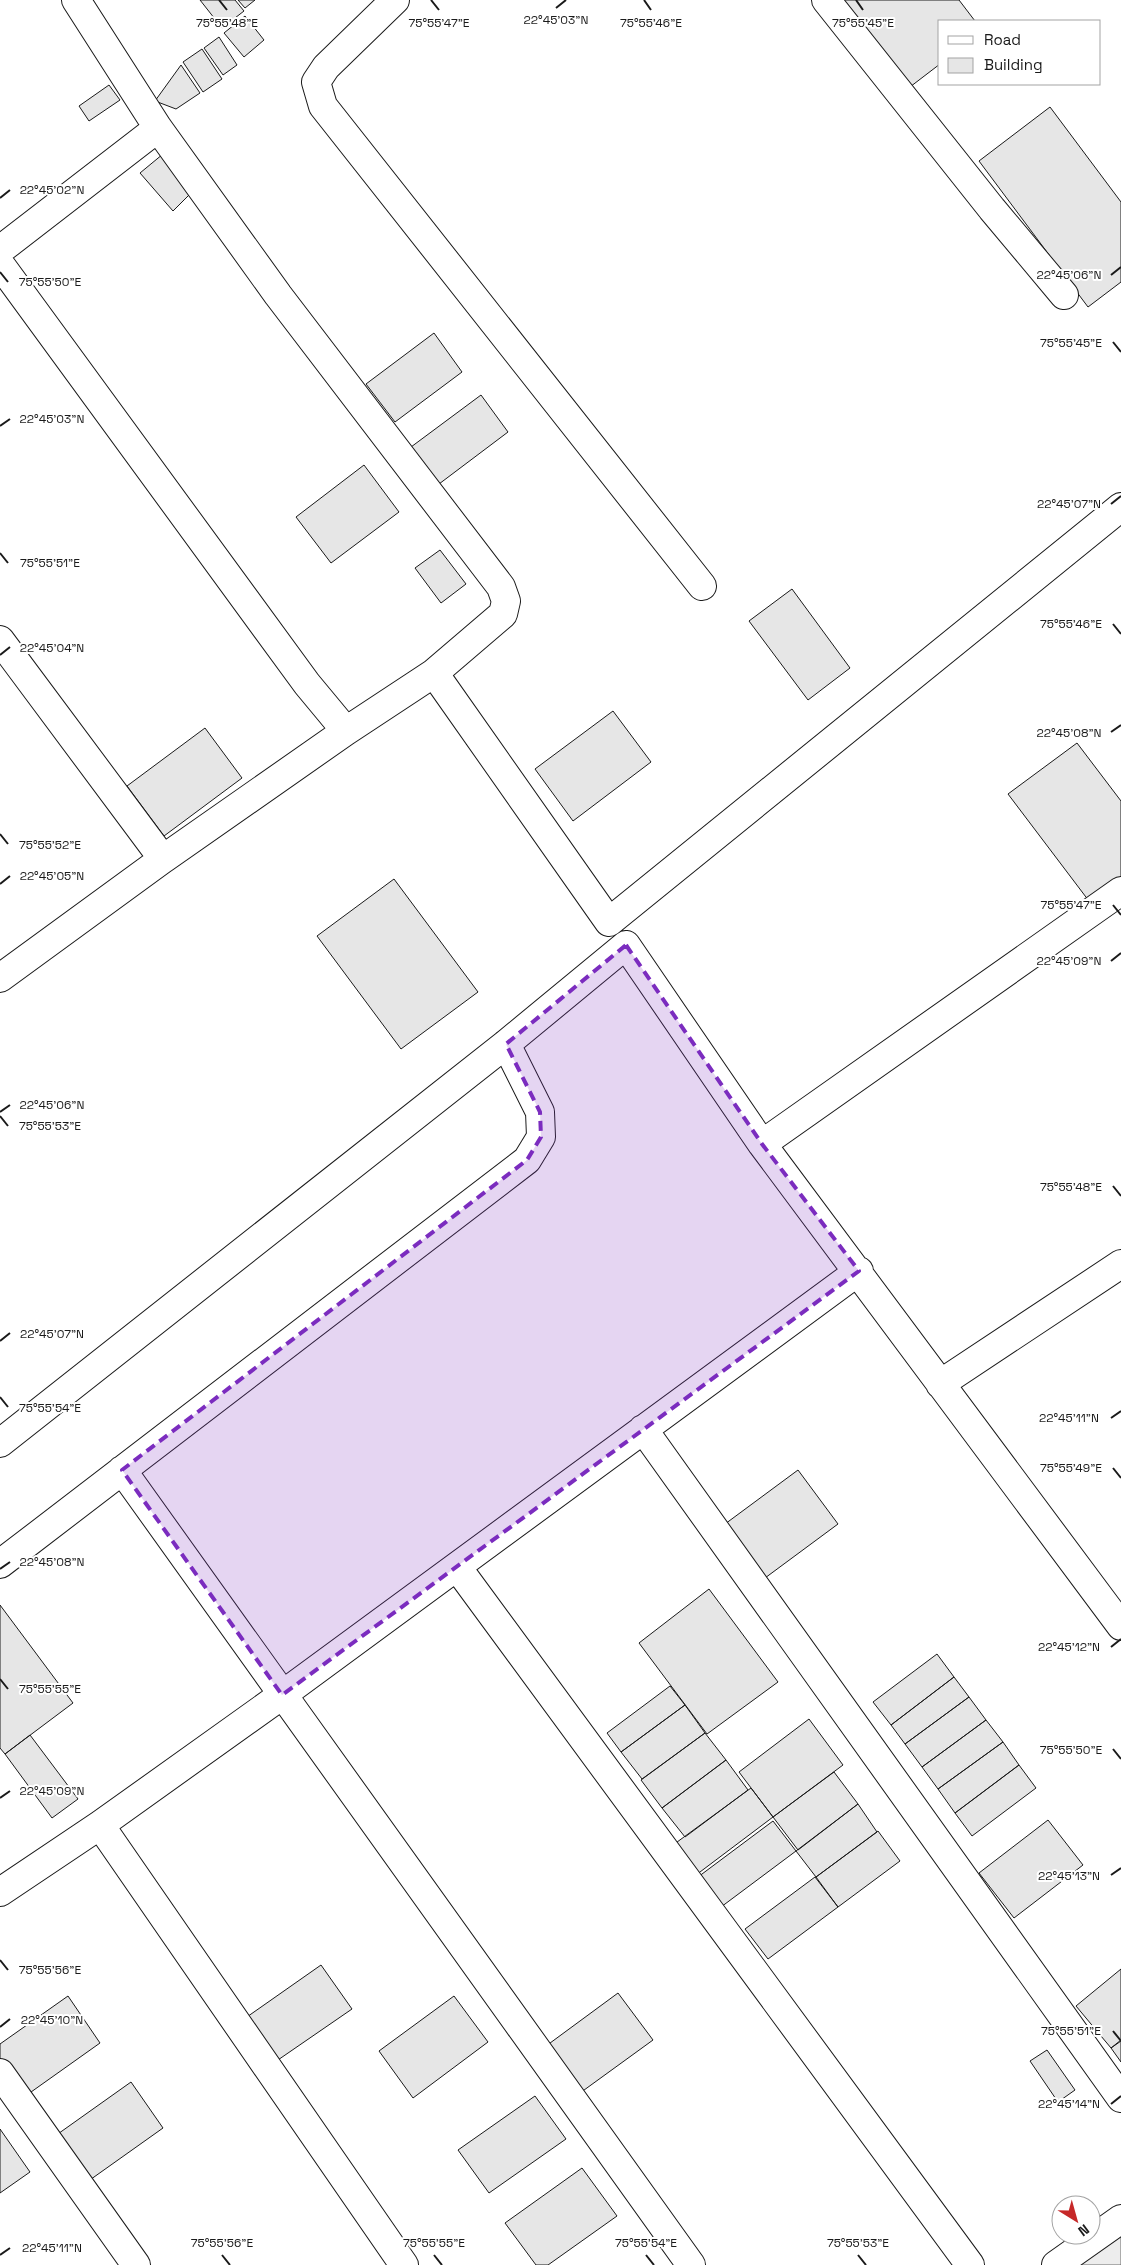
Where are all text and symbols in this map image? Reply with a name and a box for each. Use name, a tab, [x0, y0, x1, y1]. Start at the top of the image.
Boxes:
text: 22°45'03"N	[524, 12, 588, 28]
text: 75°55'48"E	[196, 15, 258, 31]
text: 75°55'47"E	[408, 15, 470, 31]
text: 75°55'46"E	[620, 15, 682, 31]
text: 75°55'45"E	[832, 15, 894, 31]
legend	[938, 20, 1101, 85]
text: Road	[984, 30, 1021, 49]
text: Building	[984, 55, 1043, 74]
text: 22°45'02"N	[20, 182, 84, 198]
text: 22°45'06"N	[1037, 267, 1101, 283]
text: 75°55'50"E	[19, 274, 82, 290]
text: 75°55'45"E	[1040, 335, 1102, 351]
text: 22°45'03"N	[20, 411, 84, 427]
text: 22°45'07"N	[1037, 496, 1101, 512]
text: 75°55'51"E	[20, 555, 80, 571]
text: 75°55'46"E	[1040, 616, 1102, 632]
text: 22°45'04"N	[20, 640, 84, 656]
text: 22°45'08"N	[1037, 725, 1101, 741]
text: 75°55'52"E	[19, 837, 81, 853]
text: 22°45'05"N	[20, 868, 84, 884]
text: 75°55'47"E	[1040, 897, 1102, 913]
text: 22°45'09"N	[1037, 953, 1101, 969]
text: 22°45'06"N	[20, 1097, 84, 1113]
text: 75°55'53"E	[19, 1118, 81, 1134]
text: 75°55'48"E	[1040, 1179, 1102, 1195]
text: 22°45'07"N	[20, 1326, 84, 1342]
text: 75°55'54"E	[19, 1400, 81, 1416]
text: 22°45'11"N	[1039, 1410, 1099, 1426]
text: 75°55'49"E	[1040, 1460, 1102, 1476]
text: 22°45'08"N	[20, 1554, 84, 1570]
text: 22°45'12"N	[1038, 1639, 1100, 1655]
text: 75°55'55"E	[19, 1681, 81, 1697]
text: 75°55'50"E	[1040, 1742, 1103, 1758]
text: 22°45'09"N	[20, 1783, 84, 1799]
text: 22°45'13"N	[1038, 1868, 1100, 1884]
text: 75°55'56"E	[19, 1962, 81, 1978]
text: 22°45'10"N	[21, 2012, 83, 2028]
text: 75°55'51"E	[1041, 2023, 1101, 2039]
text: 22°45'14"N	[1038, 2096, 1100, 2112]
north arrow	[1051, 2195, 1101, 2245]
text: N	[1075, 2220, 1093, 2240]
text: 75°55'56"E	[191, 2235, 253, 2251]
text: 75°55'55"E	[403, 2235, 465, 2251]
text: 75°55'54"E	[615, 2235, 677, 2251]
text: 75°55'53"E	[827, 2235, 889, 2251]
text: 22°45'11"N	[22, 2240, 82, 2256]

